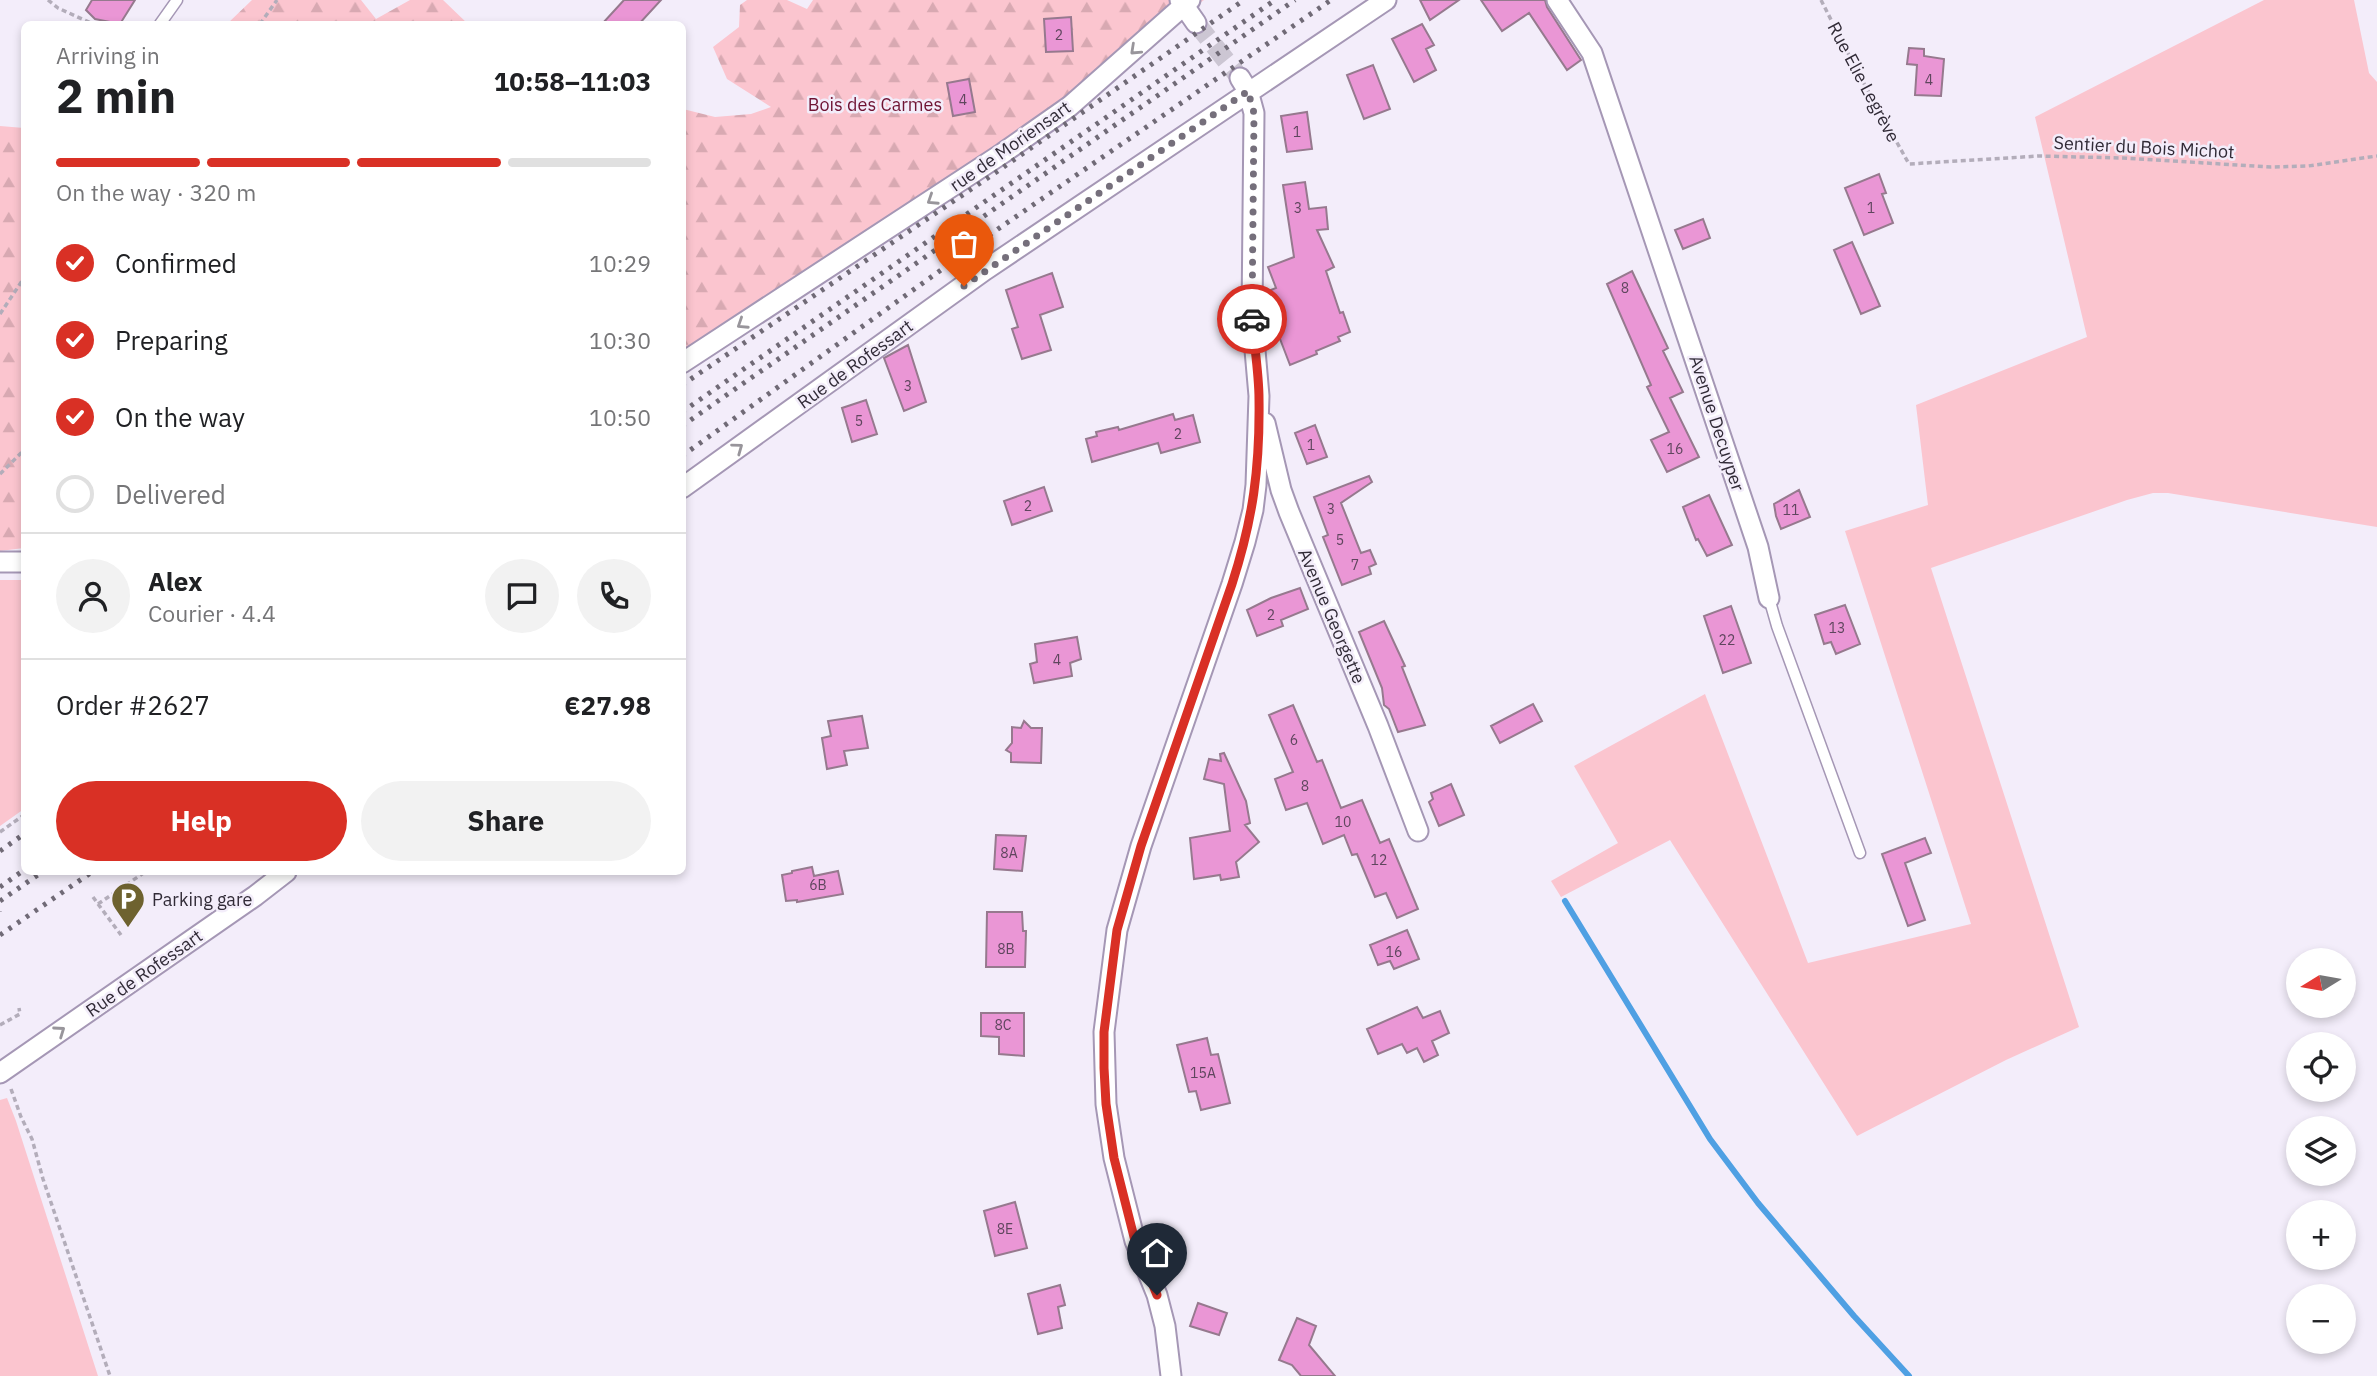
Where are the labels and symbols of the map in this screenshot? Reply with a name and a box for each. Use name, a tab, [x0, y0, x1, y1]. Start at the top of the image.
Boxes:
street label: Rue Elie Legrève	[1823, 18, 1905, 146]
house number: 2	[1055, 26, 1063, 44]
one-way arrow	[1130, 42, 1143, 55]
house number: 4	[1925, 71, 1933, 89]
house number: 4	[959, 91, 967, 109]
park label: Bois des Carmes	[808, 93, 942, 116]
street label: rue de Moriensart	[945, 96, 1075, 196]
house number: 1	[1293, 123, 1301, 141]
street label: Sentier du Bois Michot	[2053, 131, 2235, 163]
one-way arrow	[927, 191, 940, 204]
house number: 3	[1294, 199, 1302, 217]
house number: 1	[1867, 199, 1875, 217]
pin	[934, 214, 994, 286]
house number: 8	[1621, 279, 1629, 297]
courier	[1217, 284, 1287, 354]
street label: Rue de Rofessart	[793, 314, 917, 414]
one-way arrow	[737, 316, 750, 329]
street label: Avenue Decuyper	[1684, 352, 1750, 494]
house number: 3	[904, 377, 912, 395]
house number: 5	[855, 412, 863, 430]
house number: 2	[1174, 425, 1182, 443]
house number: 1	[1307, 436, 1315, 454]
house number: 16	[1667, 440, 1683, 458]
one-way arrow	[730, 444, 743, 457]
house number: 2	[1024, 497, 1032, 515]
house number: 3	[1327, 500, 1335, 518]
house number: 11	[1783, 501, 1799, 519]
house number: 5	[1336, 531, 1344, 549]
street label: Avenue Georgette	[1293, 545, 1371, 687]
house number: 7	[1351, 556, 1359, 574]
house number: 2	[1267, 606, 1275, 624]
house number: 13	[1829, 619, 1845, 637]
house number: 22	[1719, 631, 1735, 649]
house number: 4	[1053, 651, 1061, 669]
house number: 6	[1290, 731, 1298, 749]
house number: 8	[1301, 777, 1309, 795]
house number: 10	[1335, 813, 1351, 831]
house number: 8A	[1000, 844, 1018, 862]
house number: 12	[1371, 851, 1387, 869]
house number: 6B	[809, 876, 827, 894]
parking icon: Parking gare	[109, 880, 147, 929]
place label: Parking gare	[152, 888, 252, 911]
street label: Rue de Rofessart	[81, 924, 207, 1022]
house number: 8B	[997, 940, 1015, 958]
house number: 16	[1386, 943, 1402, 961]
north arrow	[2286, 948, 2356, 1018]
house number: 8C	[994, 1016, 1012, 1034]
one-way arrow	[52, 1027, 65, 1039]
house number: 15A	[1190, 1064, 1216, 1082]
house number: 8E	[997, 1220, 1013, 1238]
pin	[1127, 1223, 1187, 1295]

